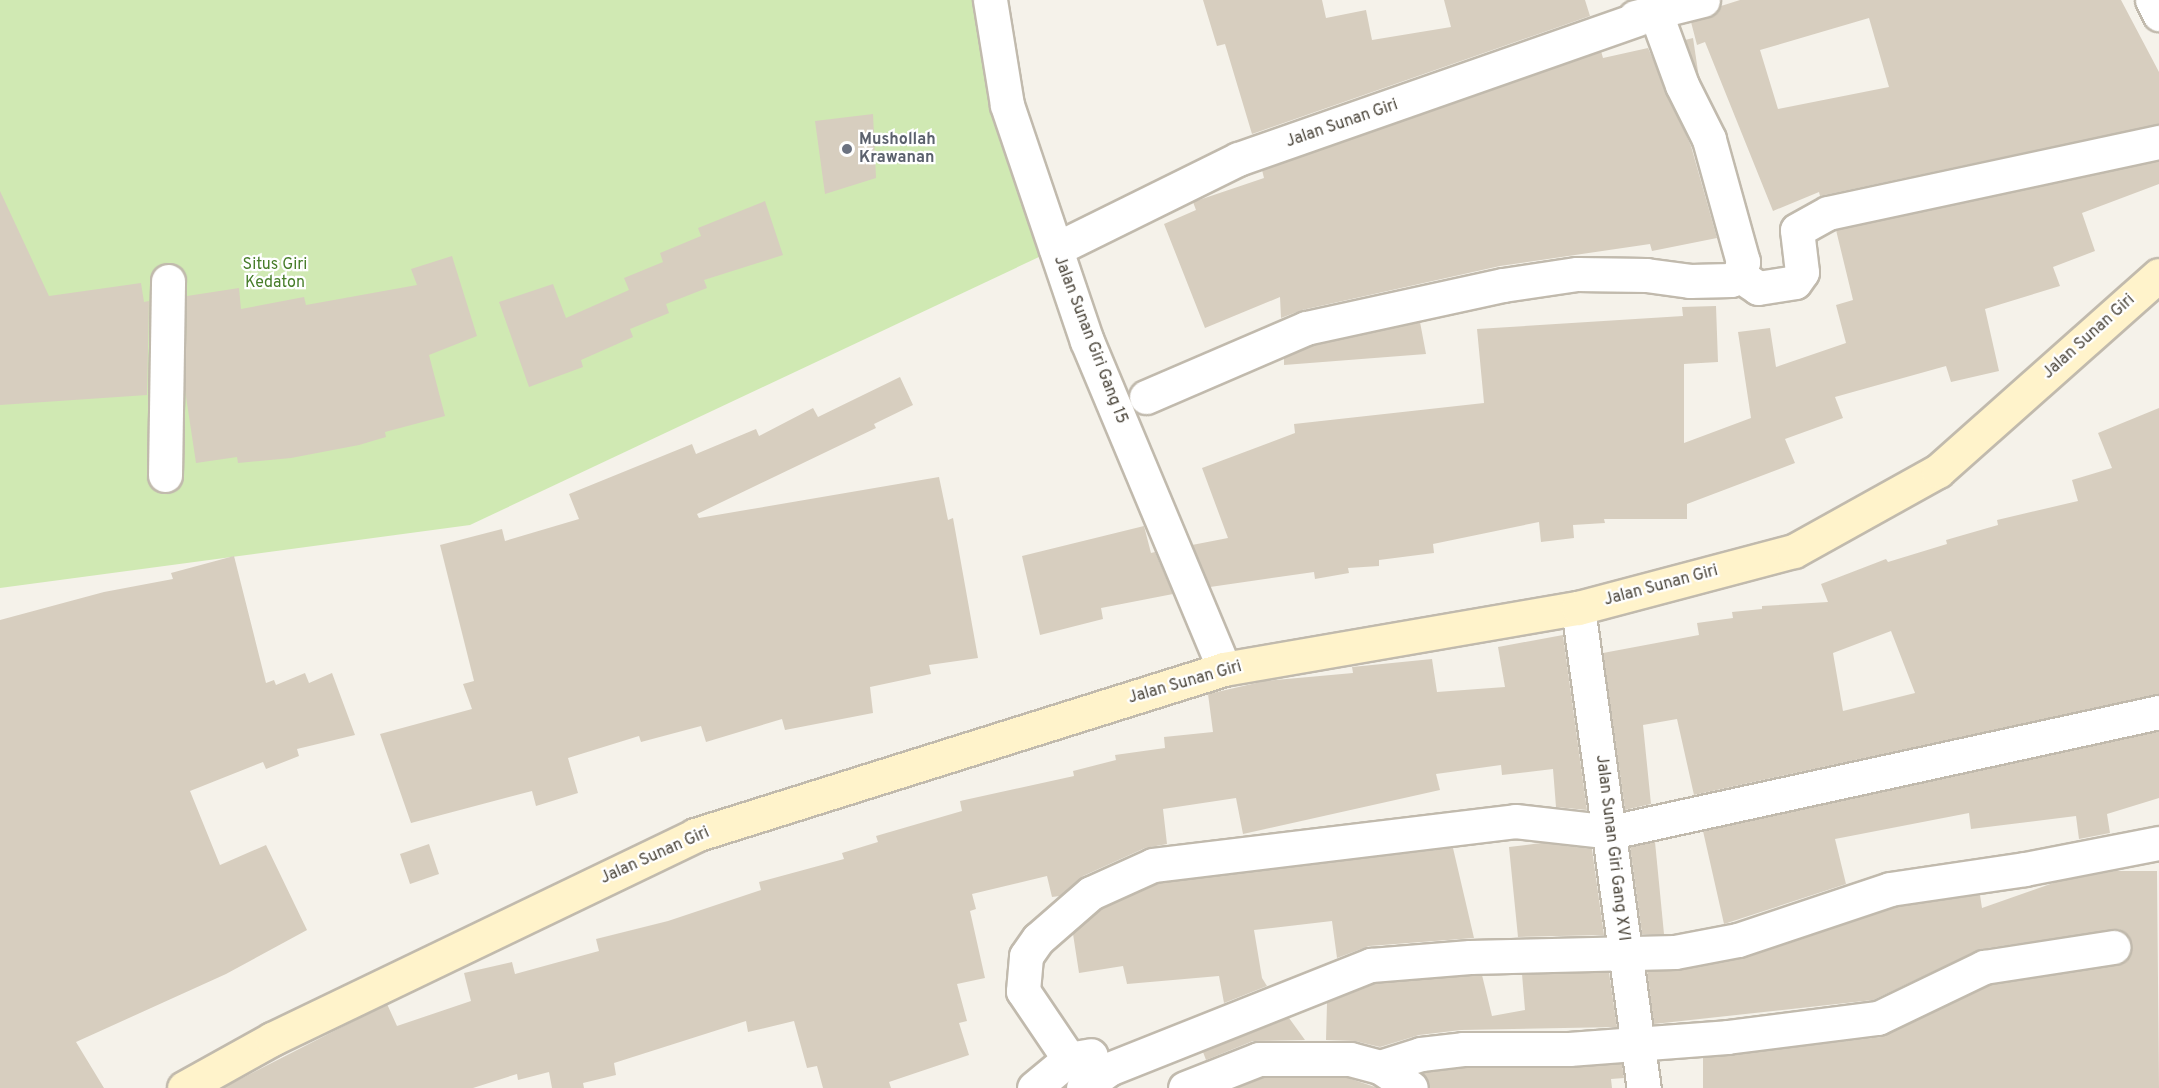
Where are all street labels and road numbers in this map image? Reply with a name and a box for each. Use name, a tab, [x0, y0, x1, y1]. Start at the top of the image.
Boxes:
street label: Jalan Sunan Giri	[1283, 96, 1401, 152]
street label: Jalan Sunan Giri Gang 15	[1049, 253, 1131, 427]
street label: Jalan Sunan Giri	[2039, 291, 2139, 383]
street label: Jalan Sunan Giri	[1602, 562, 1720, 610]
street label: Jalan Sunan Giri	[1126, 658, 1244, 708]
street label: Jalan Sunan Giri Gang XVI	[1591, 754, 1633, 942]
street label: Jalan Sunan Giri	[598, 823, 712, 889]

